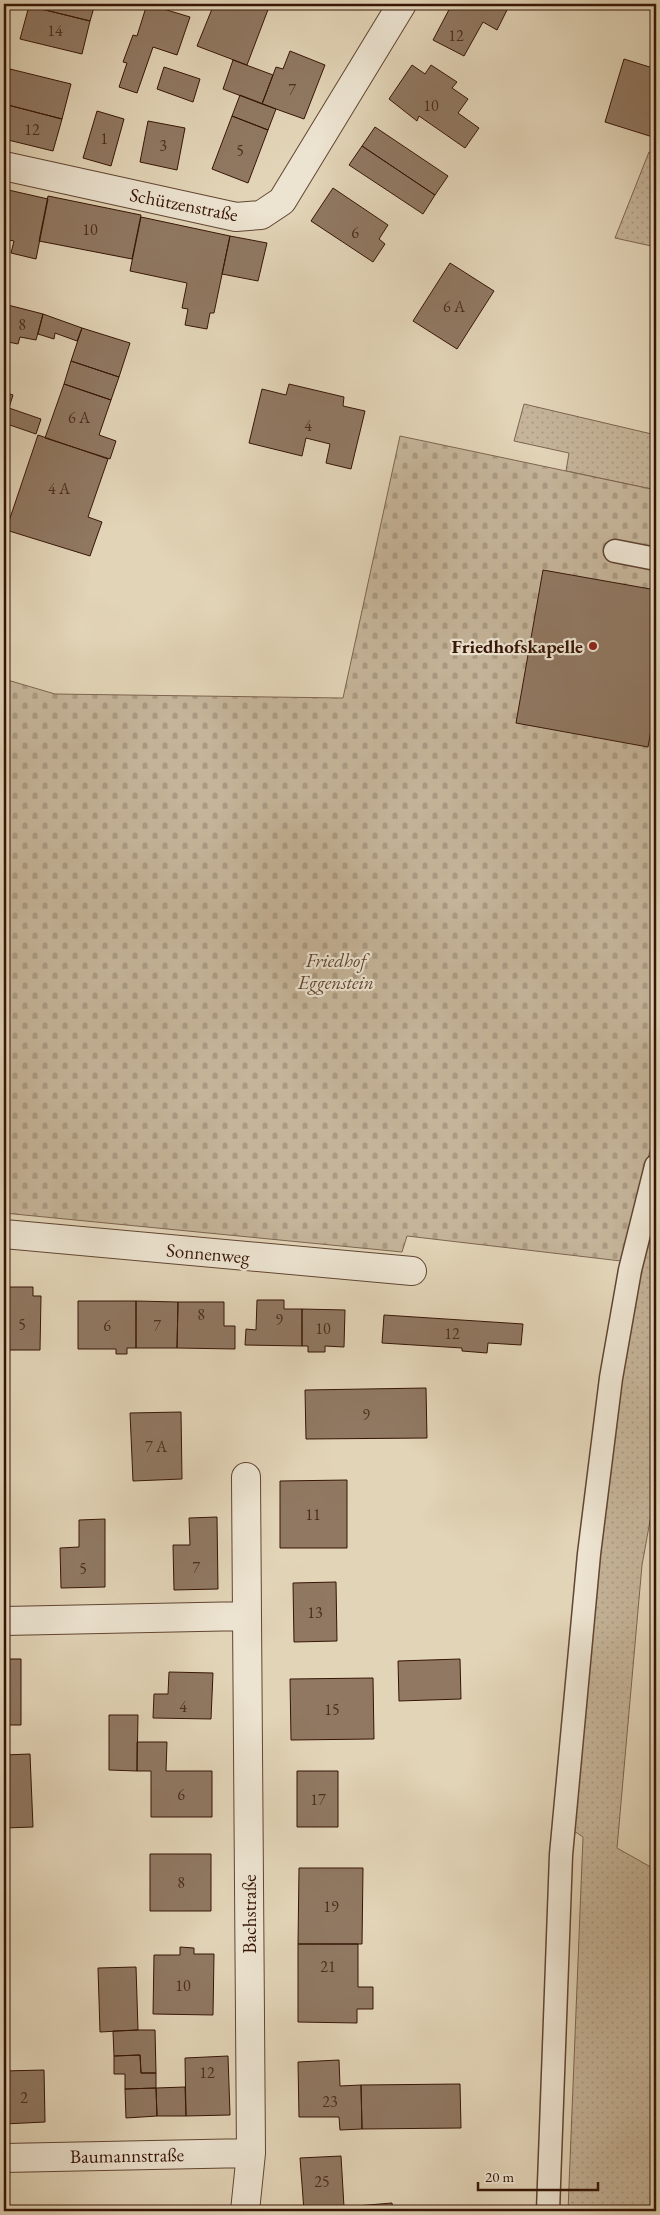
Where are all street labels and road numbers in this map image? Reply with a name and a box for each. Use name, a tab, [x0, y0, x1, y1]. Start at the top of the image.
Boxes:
street label: Schützenstraße	[128, 182, 240, 227]
street label: Sonnenweg	[165, 1237, 251, 1270]
street label: Bachstraße	[237, 1874, 262, 1954]
street label: Baumannstraße	[70, 2142, 184, 2169]

